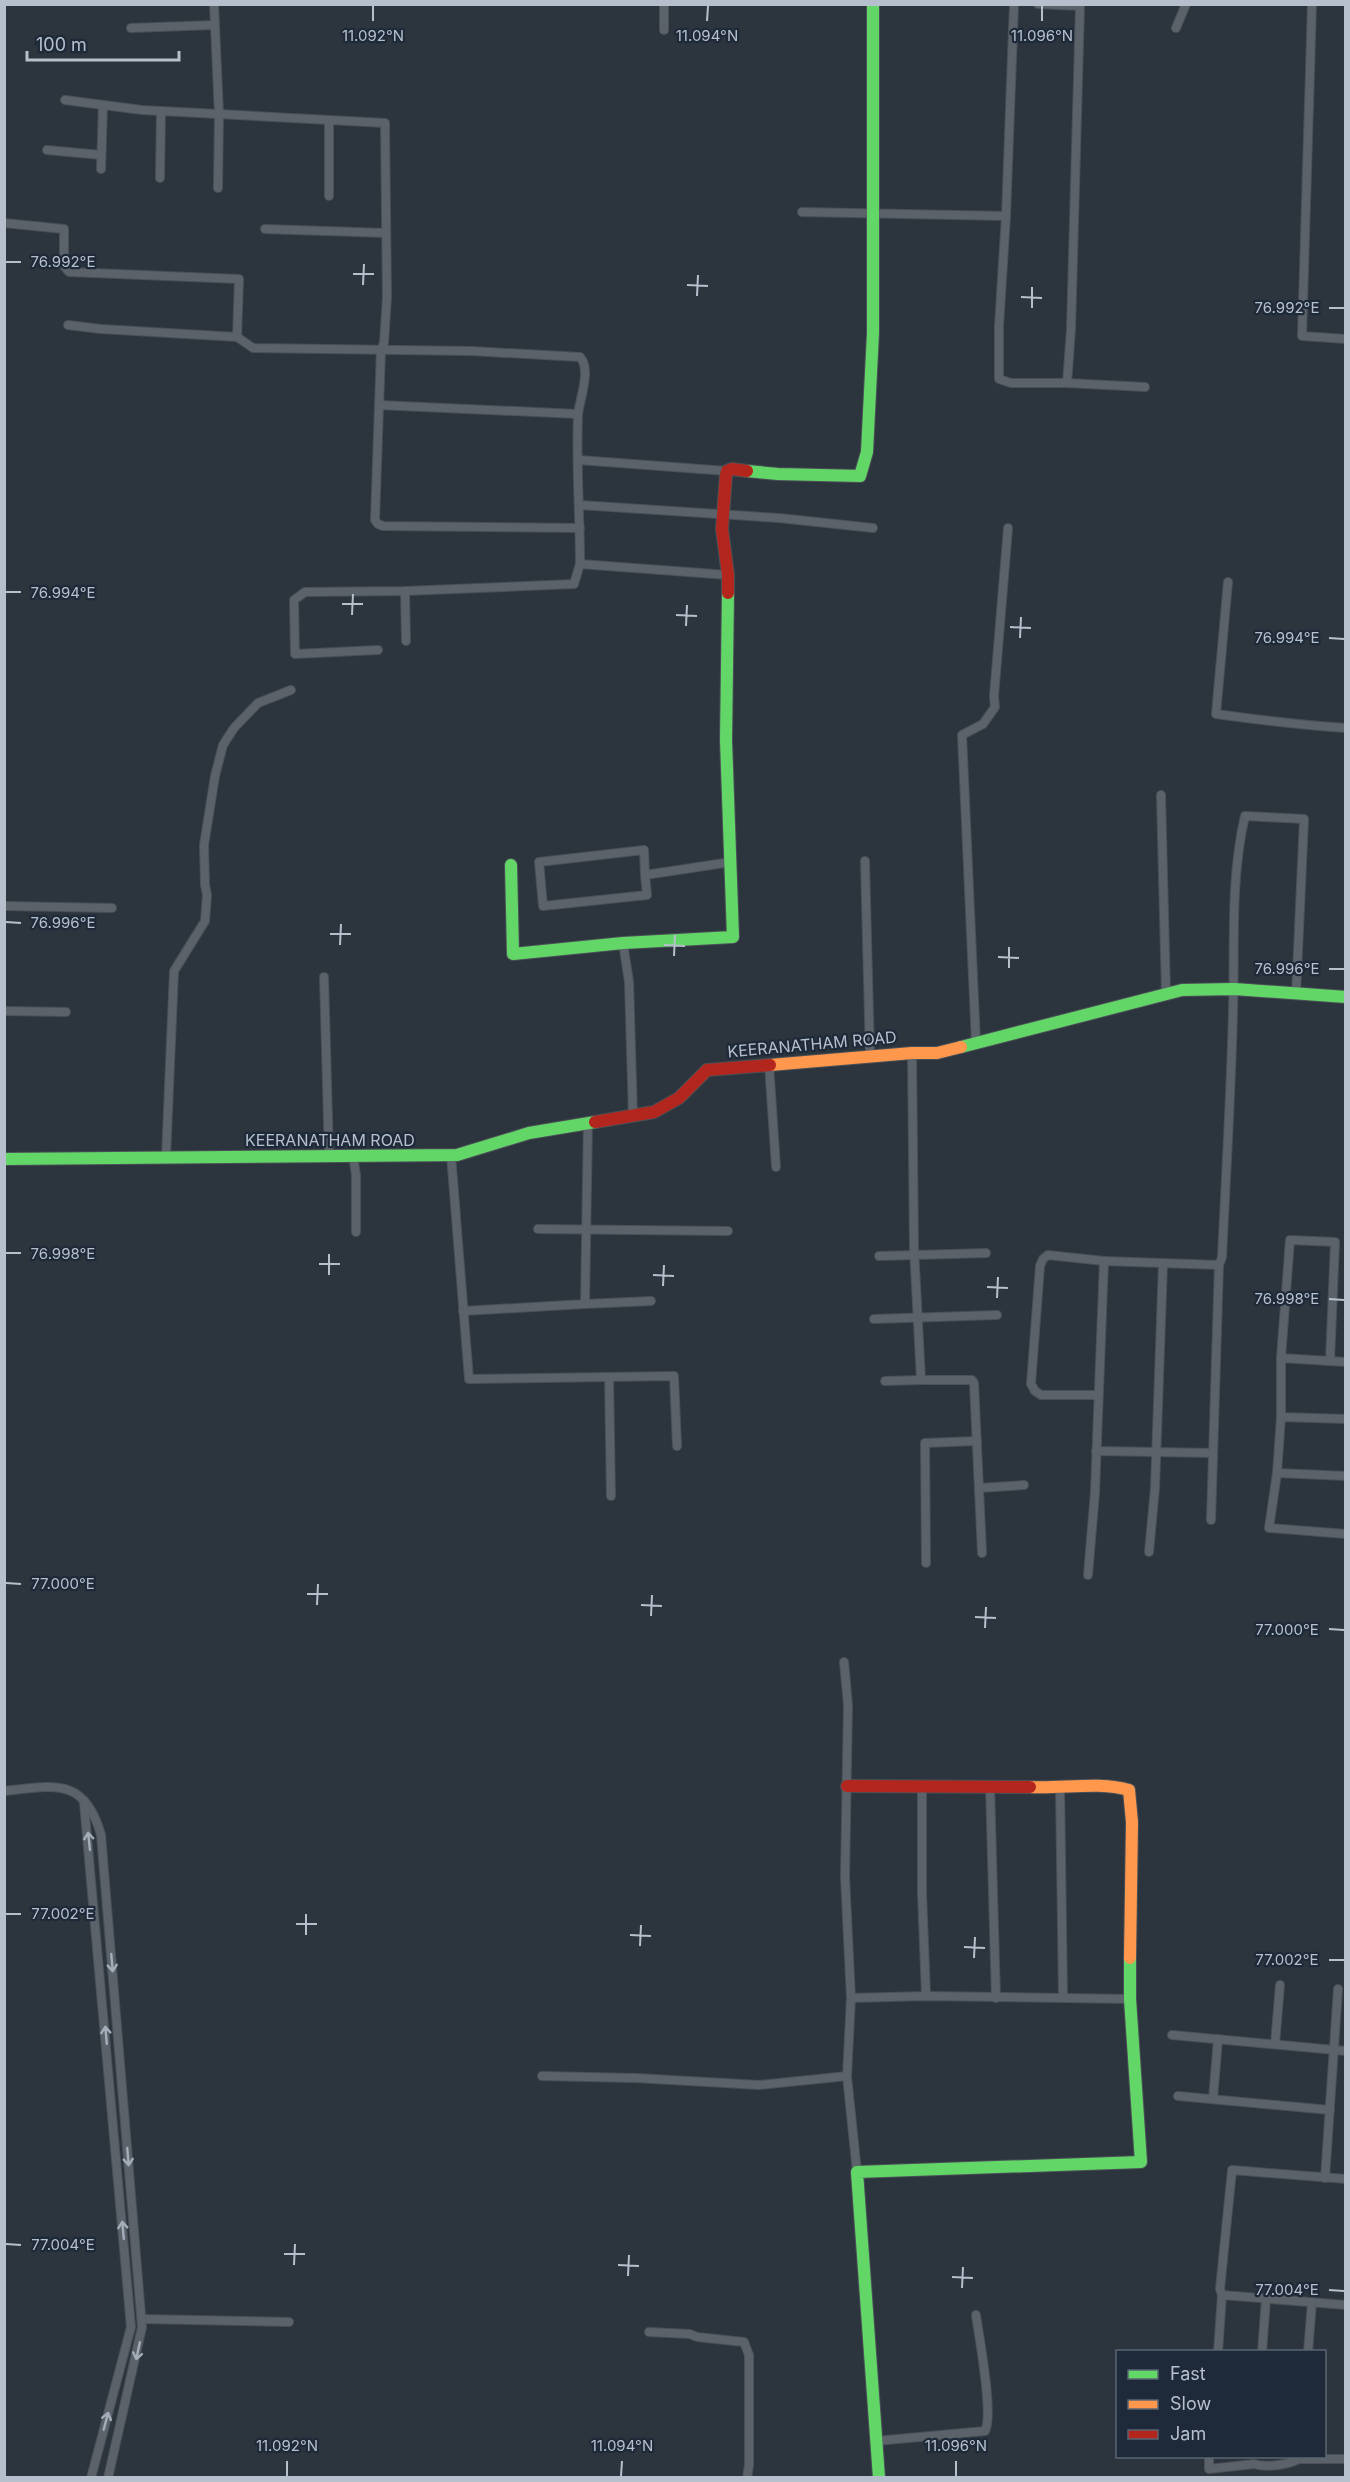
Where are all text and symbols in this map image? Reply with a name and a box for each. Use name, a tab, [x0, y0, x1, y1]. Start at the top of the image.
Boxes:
scale bar	[27, 24, 178, 62]
text: 11.092°N	[342, 26, 404, 45]
text: 11.094°N	[676, 26, 738, 45]
text: 11.096°N	[1011, 26, 1073, 45]
text: 100 m	[36, 34, 87, 55]
text: 76.992°E	[31, 252, 95, 271]
text: 76.992°E	[1255, 298, 1319, 317]
text: 76.994°E	[30, 583, 96, 602]
text: 76.994°E	[1254, 628, 1320, 647]
text: 76.996°E	[30, 913, 96, 932]
text: 76.996°E	[1254, 959, 1320, 978]
street label: KEERANATHAM ROAD	[727, 1027, 897, 1061]
street label: KEERANATHAM ROAD	[245, 1130, 415, 1150]
text: 76.998°E	[31, 1244, 95, 1263]
text: 76.998°E	[1255, 1289, 1319, 1308]
text: 77.000°E	[31, 1574, 95, 1593]
text: 77.000°E	[1255, 1620, 1319, 1639]
one-way arrow	[83, 1832, 94, 1852]
text: 77.002°E	[31, 1904, 95, 1923]
text: 77.002°E	[1255, 1950, 1319, 1969]
one-way arrow	[107, 1952, 118, 1972]
one-way arrow	[100, 2026, 111, 2046]
one-way arrow	[123, 2147, 134, 2167]
one-way arrow	[117, 2220, 128, 2240]
text: 77.004°E	[31, 2235, 95, 2254]
text: 77.004°E	[1255, 2280, 1319, 2299]
one-way arrow	[132, 2341, 143, 2361]
legend	[1116, 2350, 1326, 2458]
text: Fast	[1170, 2363, 1206, 2384]
text: Slow	[1170, 2393, 1211, 2414]
one-way arrow	[101, 2412, 113, 2431]
text: Jam	[1170, 2423, 1206, 2444]
text: 11.092°N	[256, 2436, 318, 2455]
text: 11.094°N	[591, 2436, 653, 2455]
text: 11.096°N	[925, 2436, 987, 2455]

